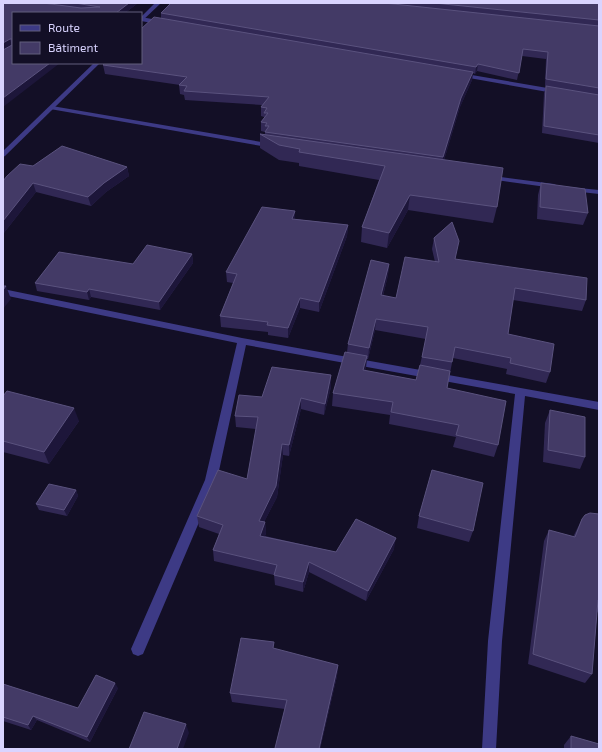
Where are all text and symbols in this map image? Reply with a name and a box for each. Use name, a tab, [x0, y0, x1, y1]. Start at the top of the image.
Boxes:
legend	[12, 12, 142, 64]
text: Route	[48, 20, 80, 34]
text: Bâtiment	[48, 40, 99, 54]

